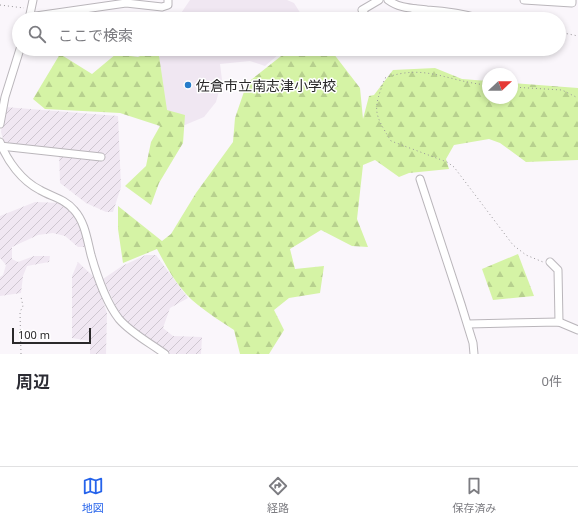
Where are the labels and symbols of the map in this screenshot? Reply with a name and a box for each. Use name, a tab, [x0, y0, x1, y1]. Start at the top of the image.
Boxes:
north arrow	[482, 68, 518, 104]
place label: 佐倉市立南志津小学校	[196, 76, 336, 95]
marker: 佐倉市立南志津小学校	[183, 80, 193, 90]
scale bar	[12, 326, 91, 345]

